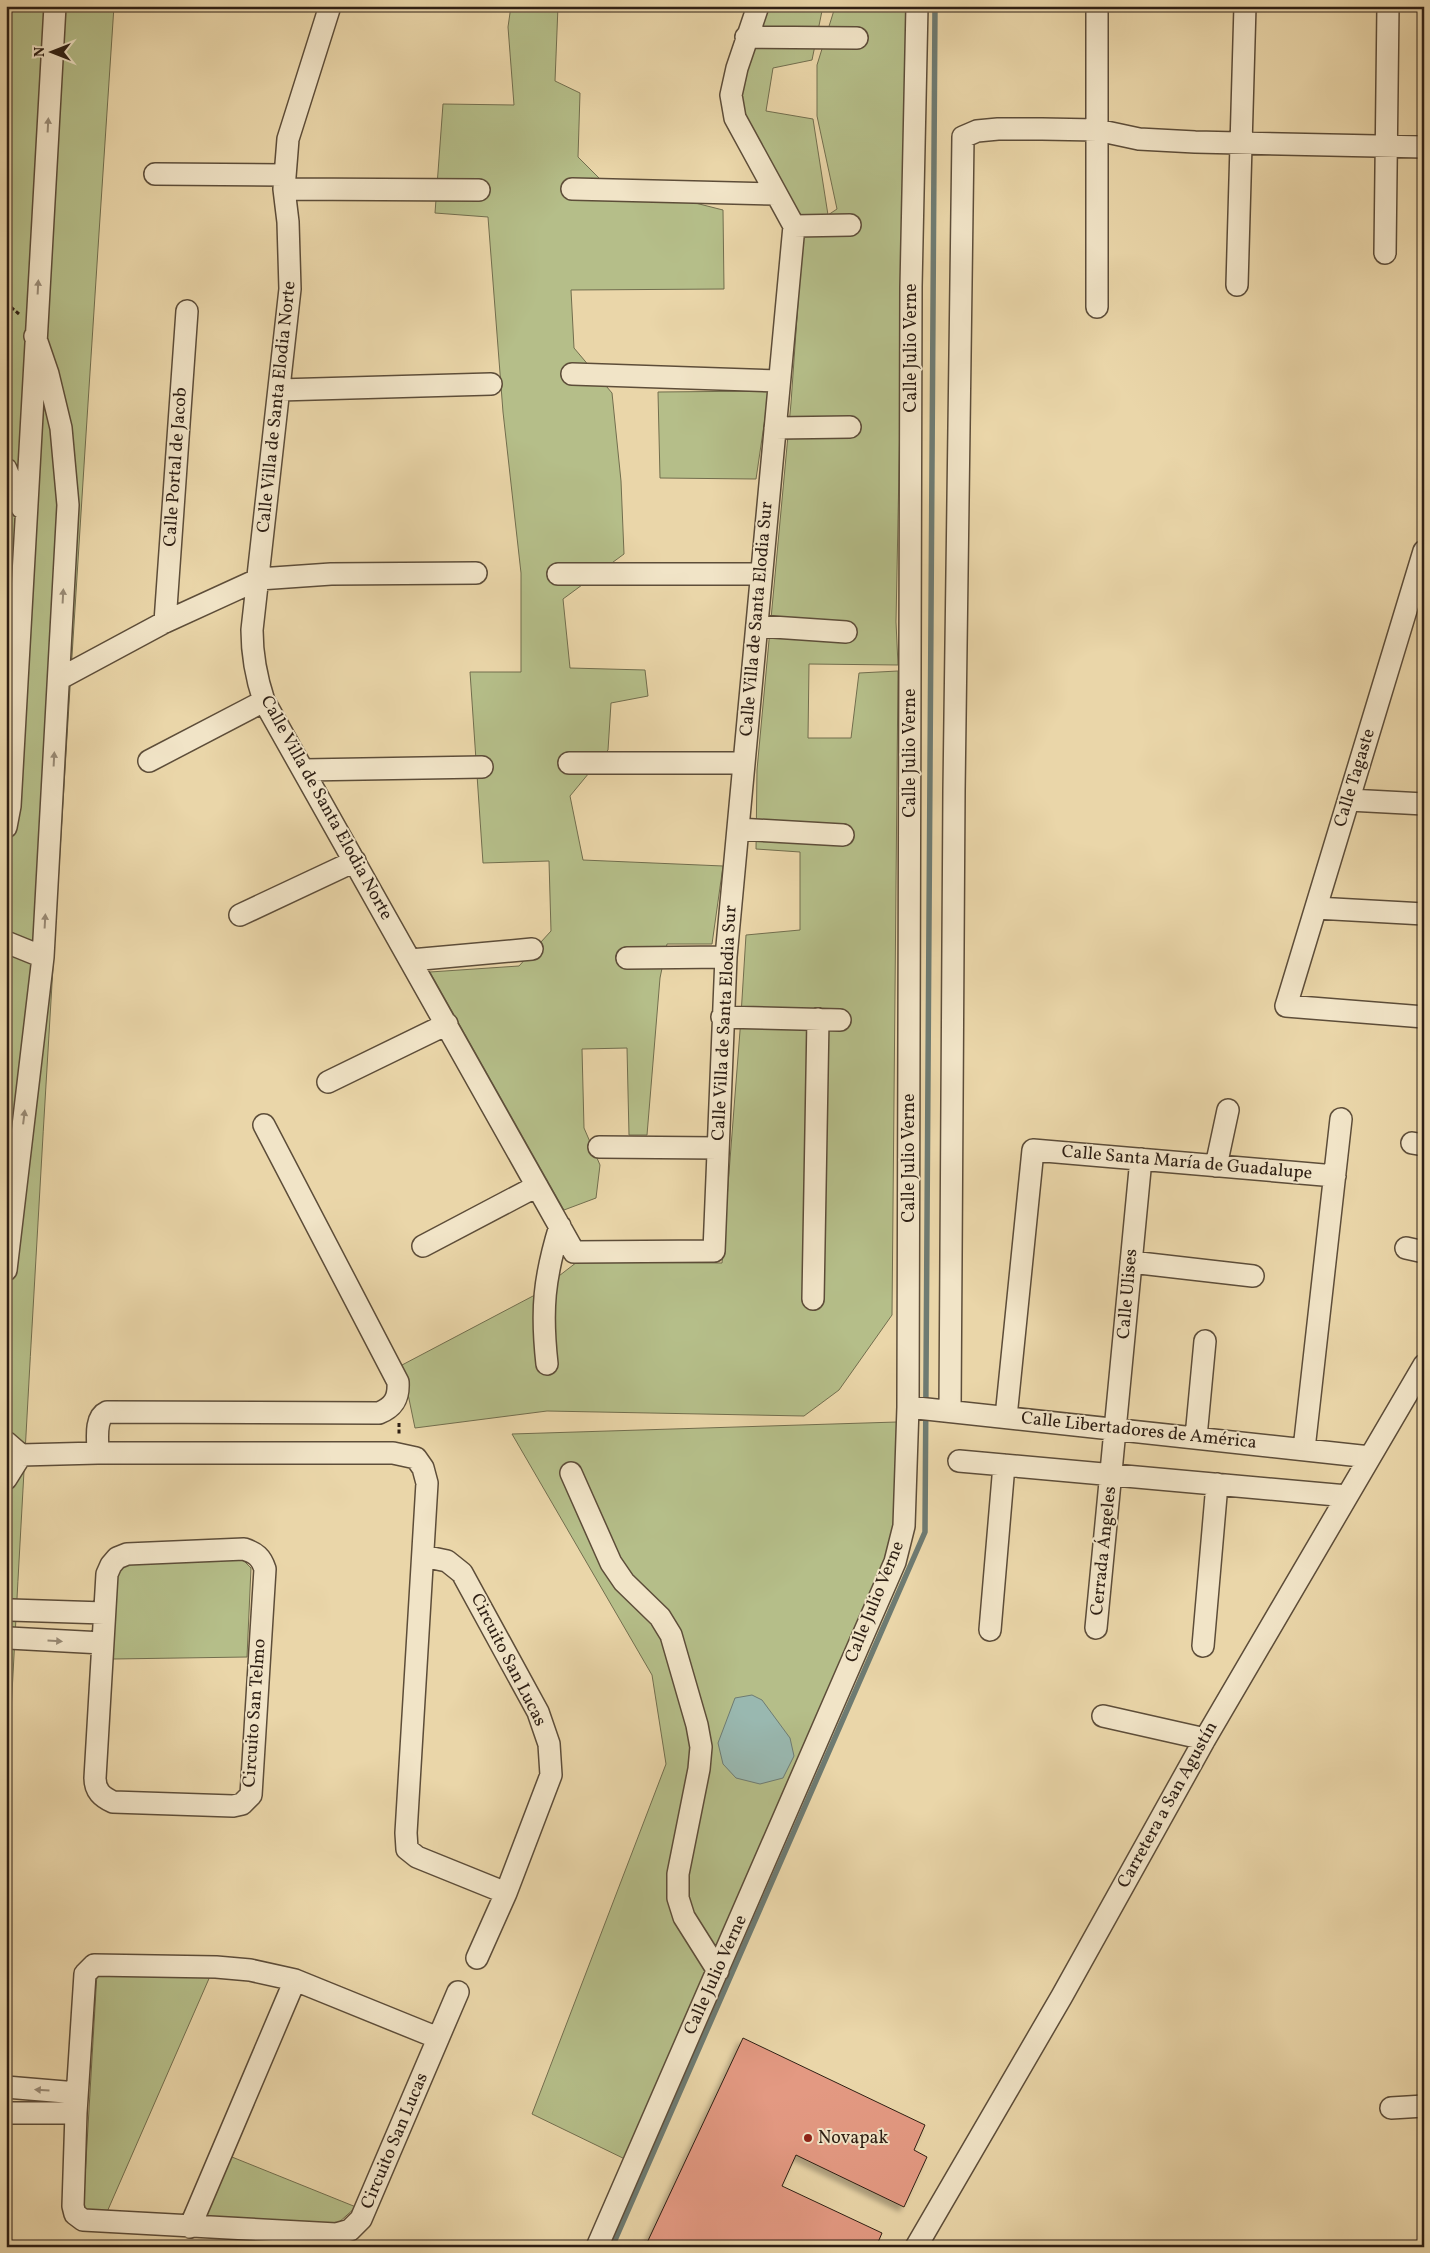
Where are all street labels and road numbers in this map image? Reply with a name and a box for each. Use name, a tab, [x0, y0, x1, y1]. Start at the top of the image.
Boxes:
street label: Calle Villa de Santa Elodia Norte	[251, 280, 303, 534]
street label: Calle Julio Verne	[899, 283, 924, 413]
street label: Calle Portal de Jacob	[158, 386, 194, 547]
street label: Calle Villa de Santa Elodia Sur	[734, 500, 780, 737]
street label: Calle Julio Verne	[898, 688, 923, 818]
street label: Calle Villa de Santa Elodia Norte	[254, 691, 398, 925]
street label: Calle Tagaste	[1328, 726, 1382, 830]
street label: Calle Villa de Santa Elodia Sur	[706, 904, 744, 1141]
street label: Calle Julio Verne	[897, 1093, 922, 1223]
street label: Calle Santa María de Guadalupe	[1061, 1140, 1313, 1186]
street label: Calle Ulises	[1112, 1248, 1144, 1340]
street label: Calle Libertadores de América	[1020, 1406, 1258, 1456]
street label: Cerrada Ángeles	[1085, 1485, 1123, 1617]
street label: Calle Julio Verne	[839, 1537, 911, 1667]
street label: Circuito San Lucas	[464, 1589, 552, 1731]
street label: Circuito San Telmo	[237, 1638, 273, 1788]
street label: Carretera a San Agustín	[1112, 1717, 1224, 1893]
street label: Calle Julio Verne	[678, 1911, 754, 2039]
street label: Circuito San Lucas	[355, 2069, 435, 2213]

